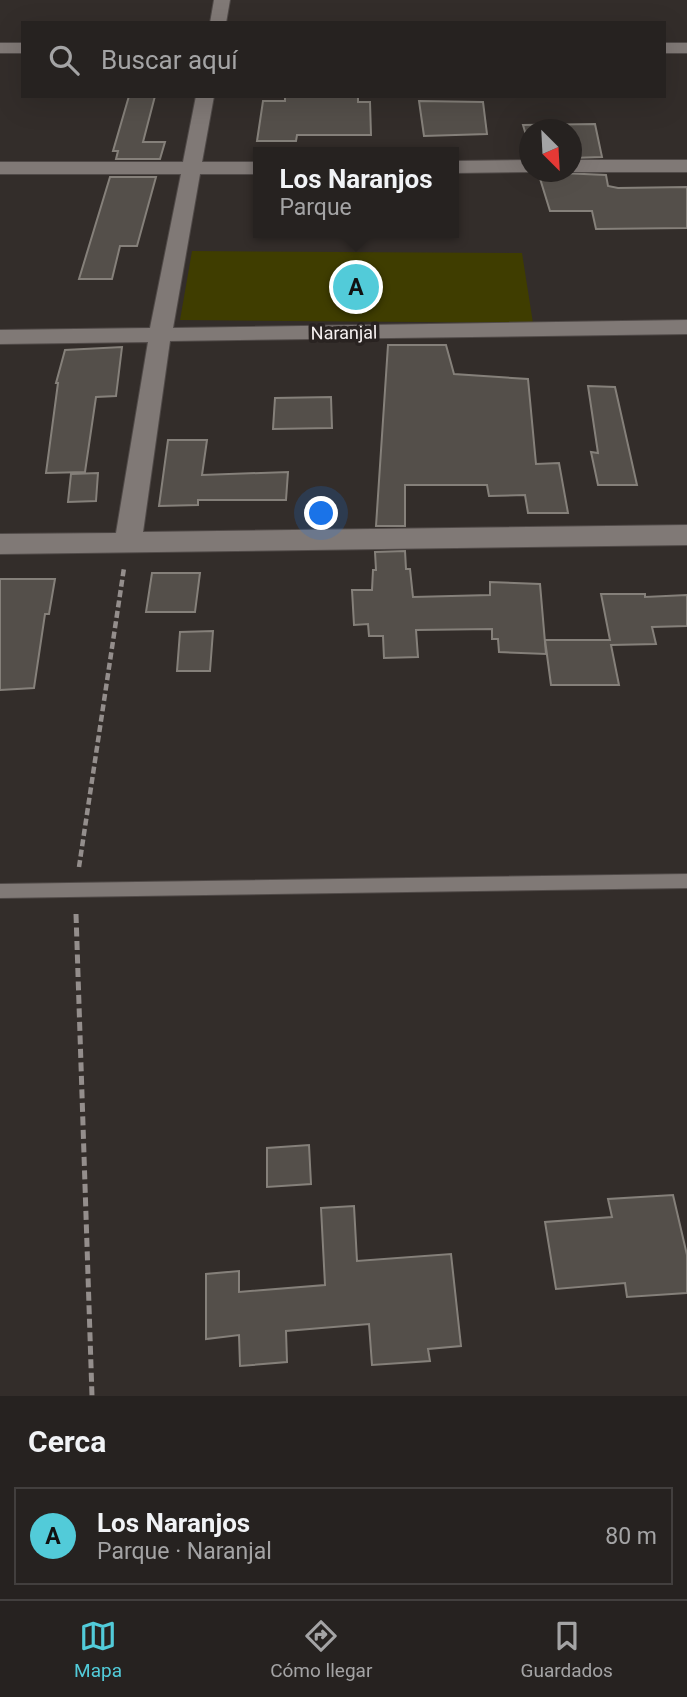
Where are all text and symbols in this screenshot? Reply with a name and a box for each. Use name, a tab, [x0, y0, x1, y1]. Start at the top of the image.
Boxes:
search box	[21, 21, 666, 98]
icon: search	[45, 41, 83, 79]
text: Buscar aquí	[101, 45, 238, 75]
north arrow	[519, 119, 582, 182]
popup	[253, 147, 459, 238]
text: Los Naranjos	[279, 164, 433, 194]
text: Parque	[279, 194, 352, 221]
pin: A	[333, 261, 379, 313]
street label: Naranjal	[311, 321, 377, 344]
your location	[304, 496, 338, 530]
text: Cerca	[28, 1424, 106, 1459]
text: Los Naranjos	[97, 1508, 250, 1538]
text: A	[45, 1523, 61, 1550]
text: 80 m	[605, 1523, 657, 1550]
text: Parque · Naranjal	[97, 1538, 272, 1565]
tab: Mapa	[74, 1617, 122, 1682]
tab: Cómo llegar	[270, 1617, 372, 1682]
tab: Guardados	[521, 1617, 613, 1682]

